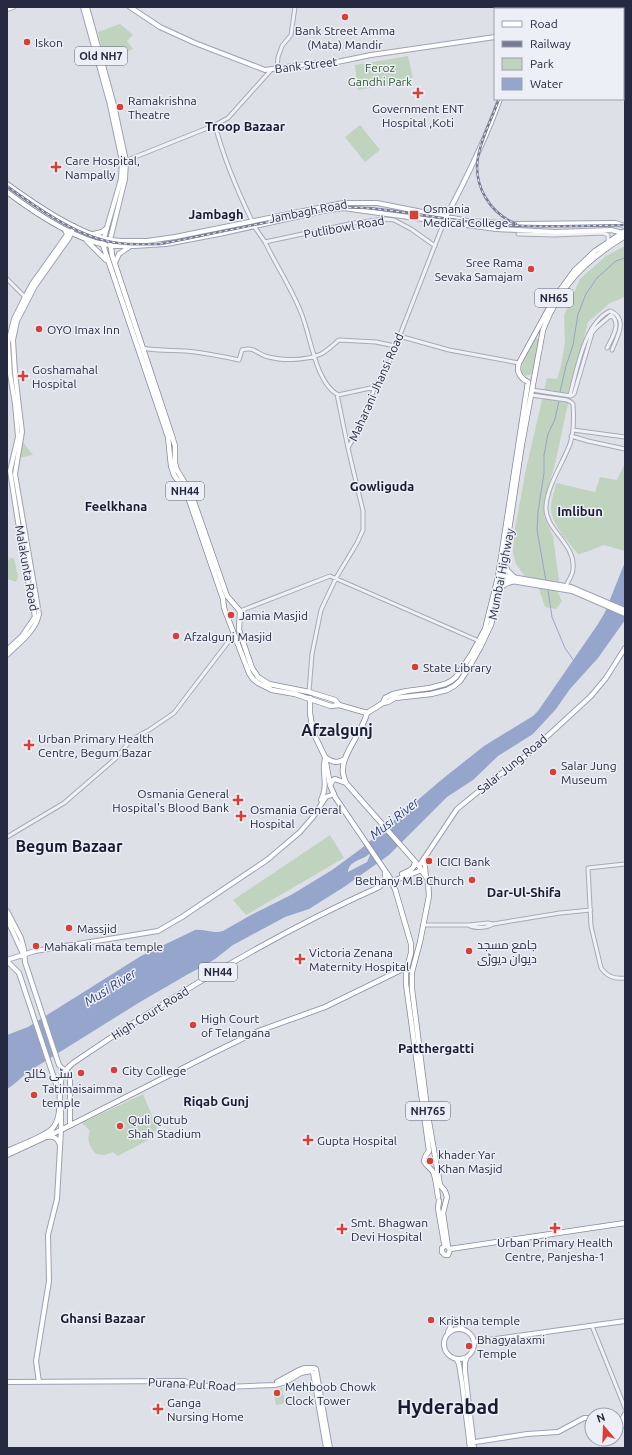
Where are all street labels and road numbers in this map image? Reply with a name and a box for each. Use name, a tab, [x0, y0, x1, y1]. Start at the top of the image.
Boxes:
road number: Old NH7	[75, 47, 127, 65]
street label: Bank Street	[274, 55, 338, 75]
street label: Jambagh Road	[268, 197, 348, 225]
street label: Putlibowl Road	[303, 214, 385, 240]
road number: NH65	[535, 289, 573, 307]
street label: Maharani Jhansi Road	[346, 331, 406, 443]
road number: NH44	[166, 482, 204, 500]
street label: Malakunta Road	[13, 524, 41, 612]
street label: Mumbai Highway	[486, 527, 516, 621]
street label: Salar Jung Road	[474, 732, 550, 796]
road number: NH44	[199, 963, 237, 981]
street label: High Court Road	[109, 984, 191, 1042]
road number: NH765	[406, 1102, 450, 1120]
street label: Purana Pul Road	[148, 1375, 236, 1393]

